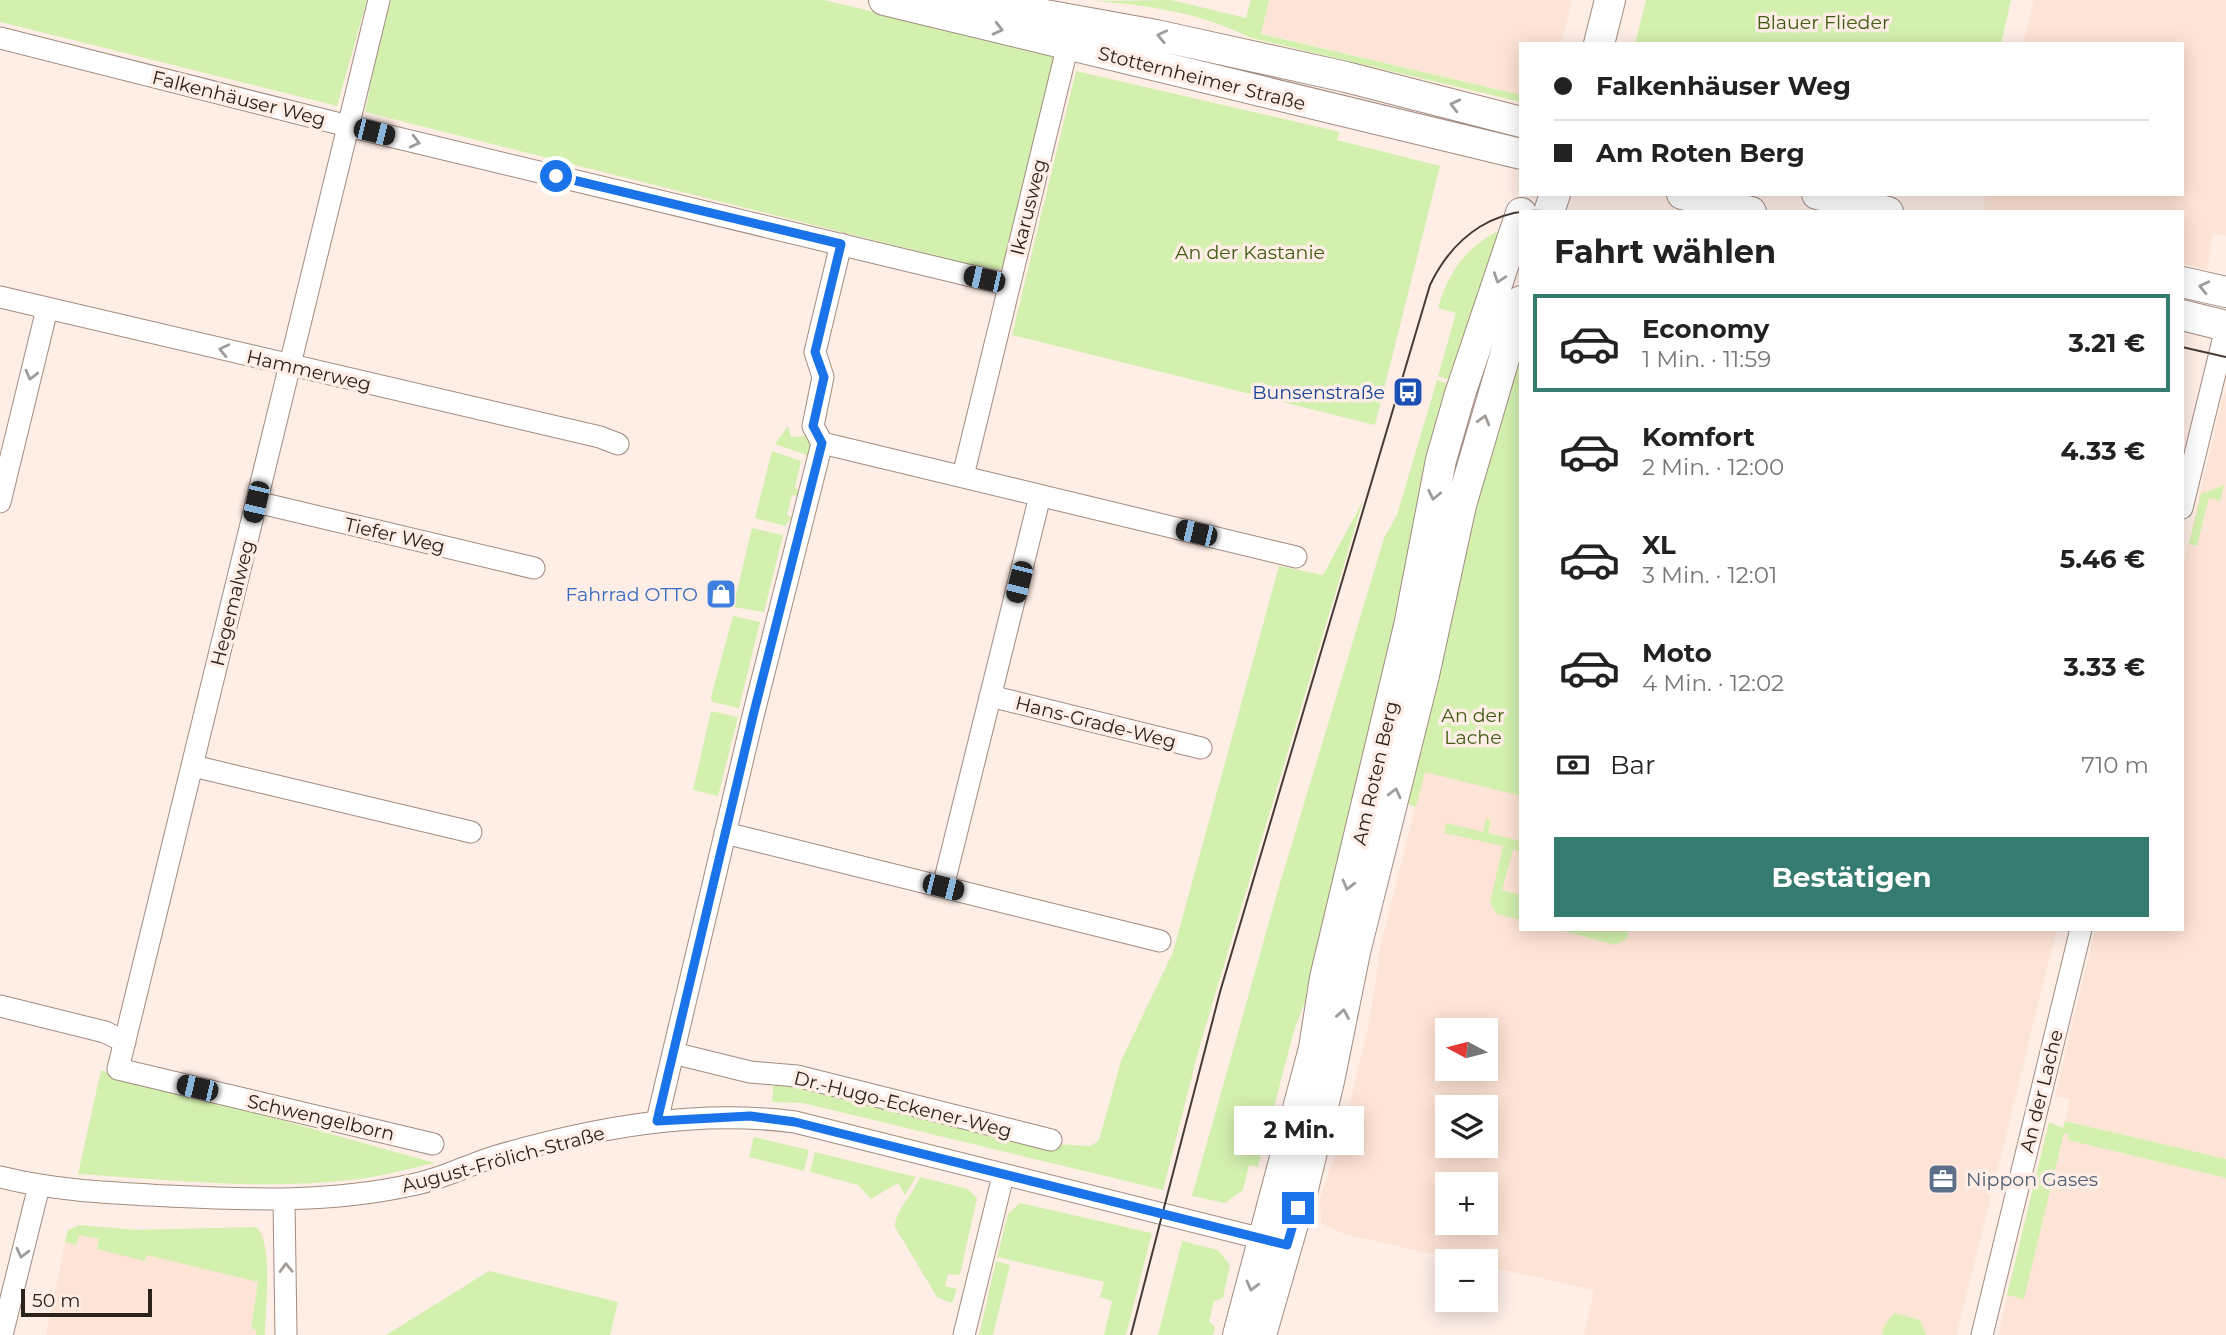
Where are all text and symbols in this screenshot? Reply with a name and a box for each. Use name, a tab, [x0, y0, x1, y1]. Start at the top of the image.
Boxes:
park label: Blauer Flieder	[1756, 11, 1890, 34]
one-way arrow	[992, 21, 1004, 35]
one-way arrow	[1156, 29, 1168, 44]
street label: Stotternheimer Straße	[1096, 42, 1308, 115]
street label: Falkenhäuser Weg	[150, 66, 328, 131]
text: Falkenhäuser Weg	[1596, 70, 1851, 102]
one-way arrow	[1449, 99, 1461, 113]
car	[352, 117, 397, 147]
one-way arrow	[408, 133, 420, 148]
text: Am Roten Berg	[1596, 137, 1805, 169]
street label: Ikarusweg	[1005, 157, 1052, 258]
route start	[540, 160, 572, 192]
text: Fahrt wählen	[1554, 232, 1776, 271]
park label: An der Kastanie	[1175, 241, 1325, 264]
car	[962, 264, 1007, 294]
one-way arrow	[1493, 271, 1507, 283]
one-way arrow	[2198, 281, 2210, 295]
icon: car	[1558, 312, 1621, 375]
text: Economy	[1642, 313, 1769, 345]
text: 3.21 €	[2069, 327, 2145, 359]
one-way arrow	[218, 343, 230, 358]
street label: Hammerweg	[244, 345, 373, 396]
text: 1 Min. · 11:59	[1642, 345, 1771, 373]
one-way arrow	[25, 369, 39, 381]
bus stop icon: Bunsenstraße	[1391, 375, 1425, 409]
place label: Bunsenstraße	[1252, 381, 1385, 404]
one-way arrow	[1476, 414, 1491, 426]
icon: car	[1558, 420, 1621, 483]
text: Komfort	[1642, 421, 1755, 453]
text: 4.33 €	[2060, 435, 2145, 467]
text: 2 Min. · 12:00	[1642, 453, 1784, 481]
car	[242, 479, 271, 525]
one-way arrow	[1427, 489, 1442, 501]
street label: Tiefer Weg	[342, 513, 447, 558]
car	[1174, 518, 1219, 548]
icon: car	[1558, 528, 1621, 591]
text: XL	[1642, 529, 1676, 561]
street label: Hegemalweg	[206, 538, 259, 668]
text: 5.46 €	[2060, 543, 2145, 575]
car	[1004, 559, 1035, 605]
text: 3 Min. · 12:01	[1642, 561, 1777, 589]
shop icon: Fahrrad OTTO	[704, 577, 738, 611]
place label: Fahrrad OTTO	[565, 583, 698, 606]
icon: car	[1558, 636, 1621, 699]
text: Moto	[1642, 637, 1712, 669]
text: 3.33 €	[2063, 651, 2145, 683]
text: 4 Min. · 12:02	[1642, 669, 1784, 697]
street label: Hans-Grade-Weg	[1013, 691, 1179, 754]
street label: Am Roten Berg	[1348, 699, 1403, 847]
park label: An der Lache	[1441, 704, 1505, 749]
icon: cash	[1554, 746, 1592, 784]
text: Bar	[1610, 749, 1655, 781]
text: 710 m	[2081, 751, 2149, 779]
one-way arrow	[1387, 787, 1401, 799]
button: Bestätigen	[1554, 837, 2149, 917]
car	[921, 872, 966, 902]
one-way arrow	[1342, 879, 1356, 891]
one-way arrow	[1335, 1008, 1350, 1020]
north arrow	[1435, 1018, 1498, 1082]
map controls	[1435, 1018, 1498, 1312]
street label: An der Lache	[2015, 1027, 2068, 1155]
street label: Dr.-Hugo-Eckener-Weg	[792, 1066, 1014, 1143]
car	[175, 1073, 220, 1103]
street label: Schwengelborn	[245, 1089, 397, 1146]
button: layers	[1435, 1095, 1498, 1158]
callout: 2 Min.	[1233, 1106, 1363, 1156]
text: 2 Min.	[1264, 1116, 1334, 1144]
street label: August-Frölich-Straße	[399, 1121, 607, 1198]
office icon: Nippon Gases	[1926, 1162, 1960, 1196]
place label: Nippon Gases	[1966, 1168, 2098, 1191]
button: +	[1435, 1172, 1498, 1235]
route end	[1282, 1192, 1314, 1224]
one-way arrow	[16, 1247, 31, 1259]
button: −	[1435, 1249, 1498, 1312]
one-way arrow	[278, 1262, 294, 1272]
one-way arrow	[1246, 1279, 1260, 1291]
scale bar	[21, 1286, 152, 1318]
text: 50 m	[32, 1289, 80, 1312]

